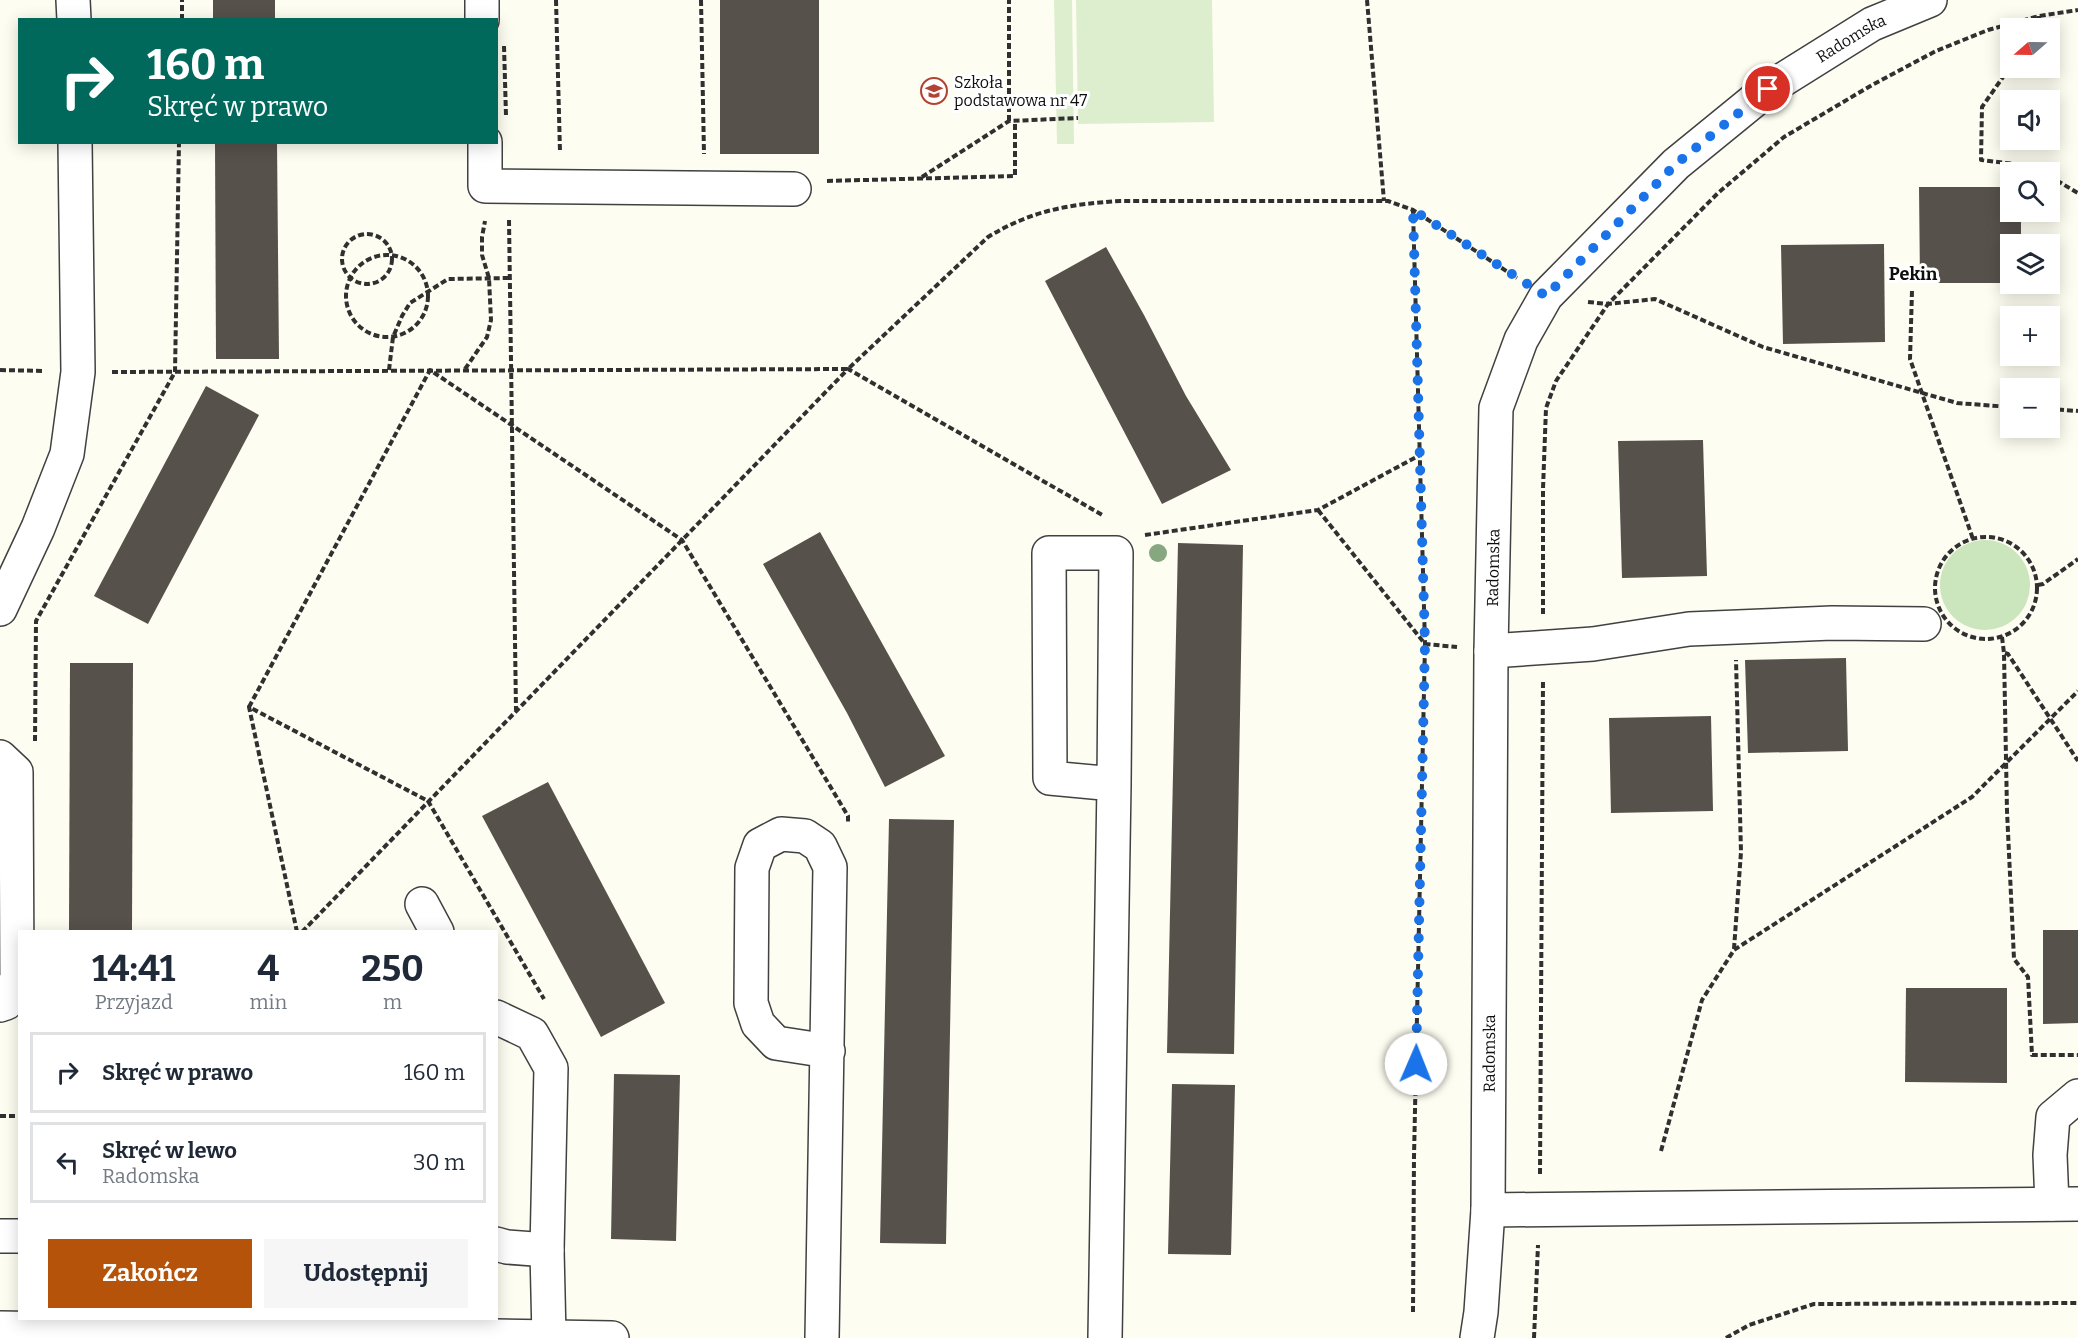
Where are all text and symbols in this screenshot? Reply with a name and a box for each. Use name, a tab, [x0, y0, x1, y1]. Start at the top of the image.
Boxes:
street label: Radomska	[1813, 10, 1889, 67]
north arrow	[2000, 18, 2060, 78]
map controls	[2000, 18, 2060, 438]
text: 160 m	[147, 40, 264, 90]
icon: right	[48, 42, 126, 120]
pin	[1742, 63, 1793, 114]
icon: arrive	[1751, 72, 1784, 105]
place label: Szkoła podstawowa nr 47	[954, 73, 1087, 110]
school or university icon: Szkoła podstawowa nr 47	[919, 76, 949, 106]
button: sound	[2000, 90, 2060, 150]
text: Skręć w prawo	[147, 91, 328, 123]
button: search	[2000, 162, 2060, 222]
button: layers	[2000, 234, 2060, 294]
district label: Pekin	[1889, 263, 1938, 285]
button: +	[2000, 306, 2060, 366]
button: −	[2000, 378, 2060, 438]
street label: Radomska	[1483, 528, 1504, 607]
text: 14:41	[92, 947, 175, 991]
text: 4	[257, 947, 279, 991]
text: 250	[361, 947, 424, 991]
text: Przyjazd	[95, 990, 173, 1014]
text: min	[249, 990, 287, 1014]
text: m	[383, 990, 402, 1014]
street label: Radomska	[1480, 1014, 1499, 1093]
position arrow	[1384, 1032, 1448, 1096]
icon: right	[51, 1056, 84, 1089]
text: Skręć w prawo	[102, 1059, 253, 1086]
text: 160 m	[404, 1059, 465, 1086]
text: Skręć w lewo	[102, 1137, 237, 1164]
icon: left	[51, 1146, 84, 1179]
text: 30 m	[413, 1149, 465, 1176]
text: Radomska	[102, 1164, 199, 1188]
button: Zakończ	[48, 1239, 252, 1308]
button: Udostępnij	[264, 1239, 468, 1308]

